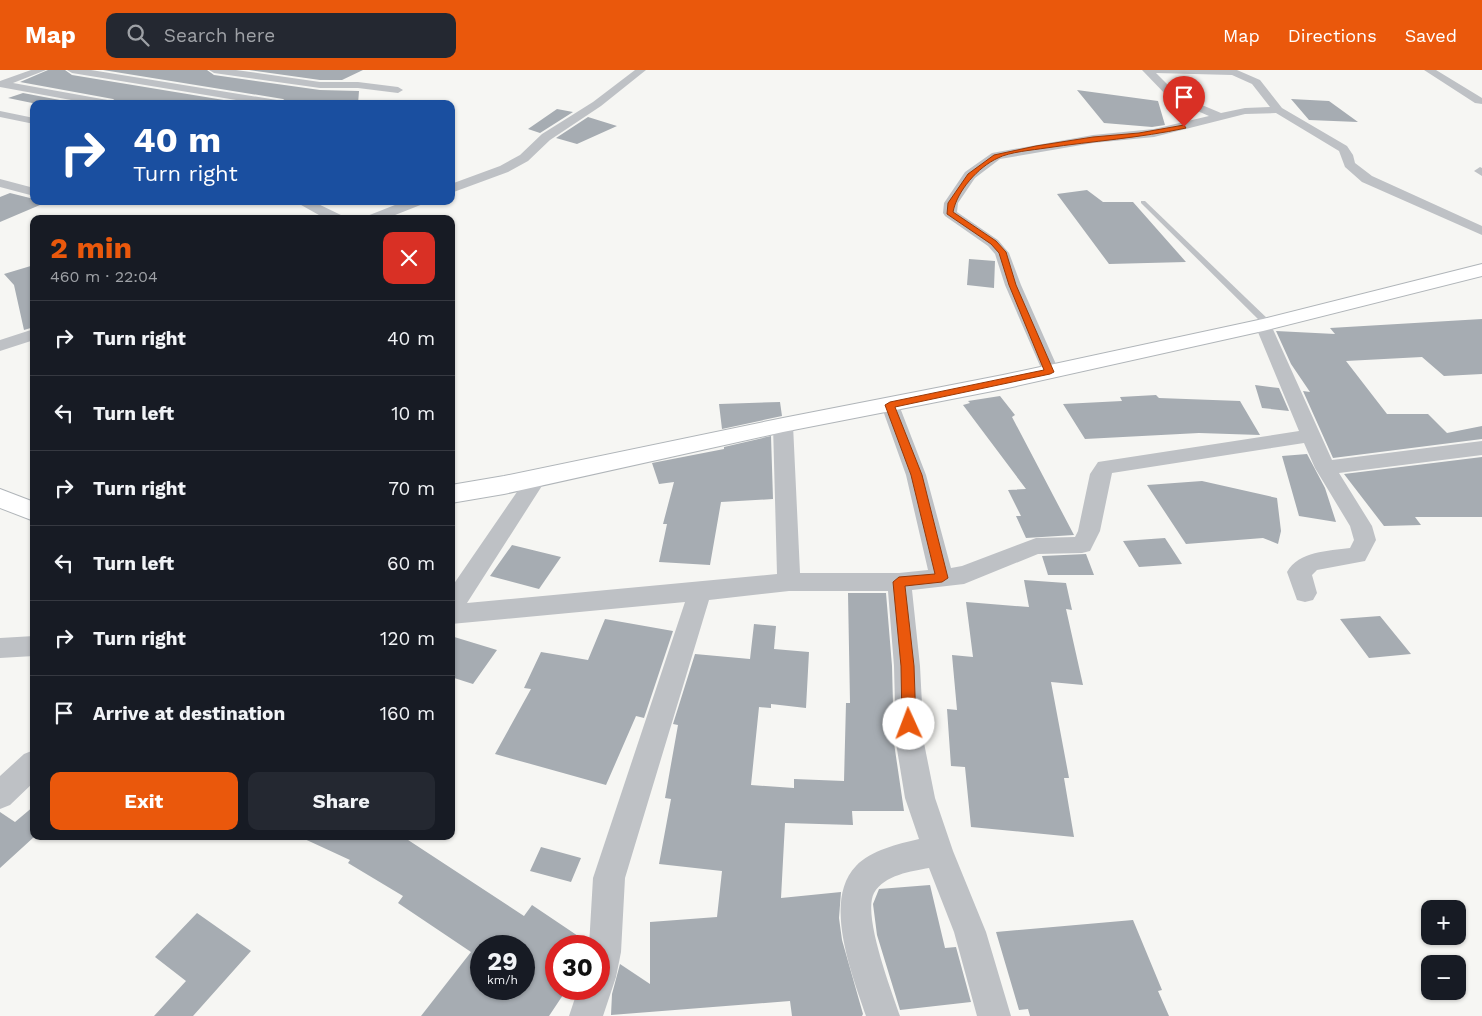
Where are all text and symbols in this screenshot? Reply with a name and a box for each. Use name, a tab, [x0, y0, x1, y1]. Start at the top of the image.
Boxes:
search box	[106, 13, 456, 58]
text: Map	[25, 21, 76, 49]
icon: search	[124, 21, 152, 49]
text: Search here	[164, 24, 275, 47]
text: Map	[1223, 25, 1260, 46]
text: Directions	[1288, 25, 1377, 46]
text: Saved	[1405, 25, 1457, 46]
pin	[1163, 76, 1205, 127]
icon: arrive	[1170, 83, 1198, 111]
text: 40 m	[133, 119, 221, 161]
icon: right	[50, 120, 115, 185]
text: Turn right	[133, 161, 238, 186]
text: 2 min	[50, 230, 132, 265]
button: close	[383, 232, 435, 284]
text: 460 m · 22:04	[50, 267, 158, 286]
icon: right	[50, 324, 78, 352]
text: Turn right	[93, 327, 186, 350]
text: 40 m	[387, 327, 435, 350]
icon: left	[50, 399, 78, 427]
text: Turn left	[93, 402, 174, 425]
text: 10 m	[391, 402, 435, 425]
icon: right	[50, 474, 78, 502]
text: Turn right	[93, 477, 186, 500]
text: 70 m	[388, 477, 435, 500]
icon: left	[50, 549, 78, 577]
text: Turn left	[93, 552, 174, 575]
text: 60 m	[387, 552, 435, 575]
icon: right	[50, 624, 78, 652]
text: Turn right	[93, 627, 186, 650]
text: 120 m	[380, 627, 435, 650]
position arrow	[882, 697, 934, 749]
icon: arrive	[50, 699, 78, 727]
text: Arrive at destination	[93, 702, 285, 725]
text: 160 m	[380, 702, 435, 725]
button: Exit	[50, 772, 238, 830]
button: Share	[248, 772, 435, 830]
map controls	[1421, 900, 1466, 1000]
button: +	[1421, 900, 1466, 945]
speed limit sign: 30	[545, 935, 610, 1000]
text: 29	[487, 947, 518, 976]
button: −	[1421, 955, 1466, 1000]
text: km/h	[487, 973, 518, 987]

